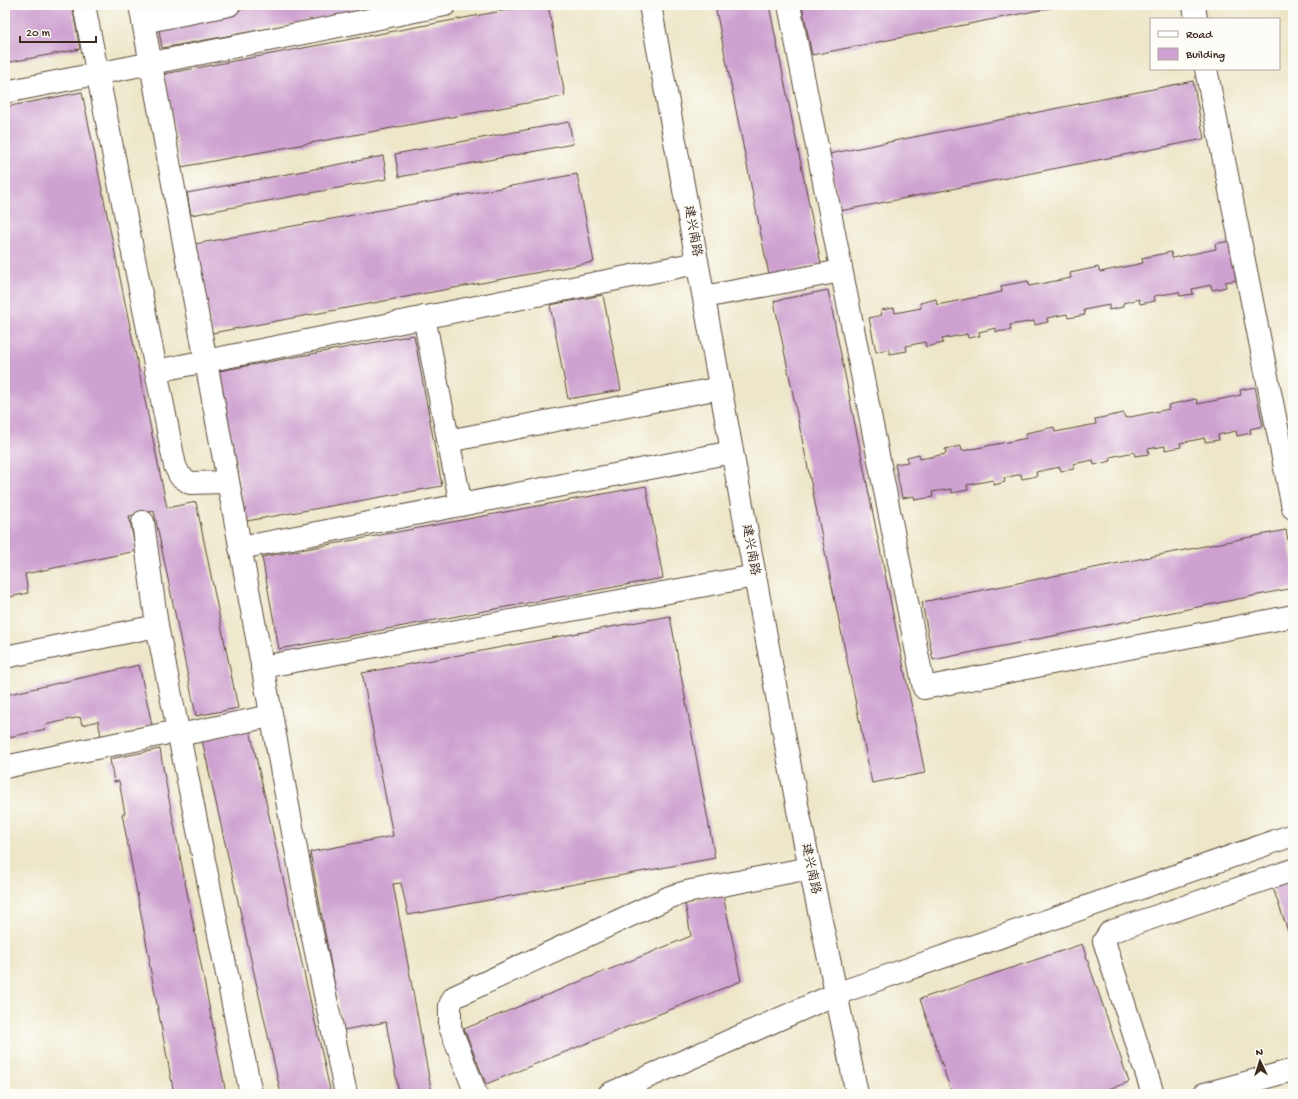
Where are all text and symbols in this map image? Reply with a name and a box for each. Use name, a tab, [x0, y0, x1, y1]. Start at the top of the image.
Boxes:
scale bar	[20, 18, 96, 44]
legend	[1150, 18, 1280, 70]
text: 20 m	[26, 27, 51, 41]
text: Road	[1186, 29, 1213, 43]
text: Building	[1185, 49, 1225, 63]
street label: 建兴南路	[680, 204, 705, 258]
street label: 建兴南路	[738, 523, 763, 577]
street label: 建兴南路	[797, 842, 824, 896]
north arrow	[1240, 1041, 1280, 1081]
text: N	[1255, 1047, 1263, 1059]

